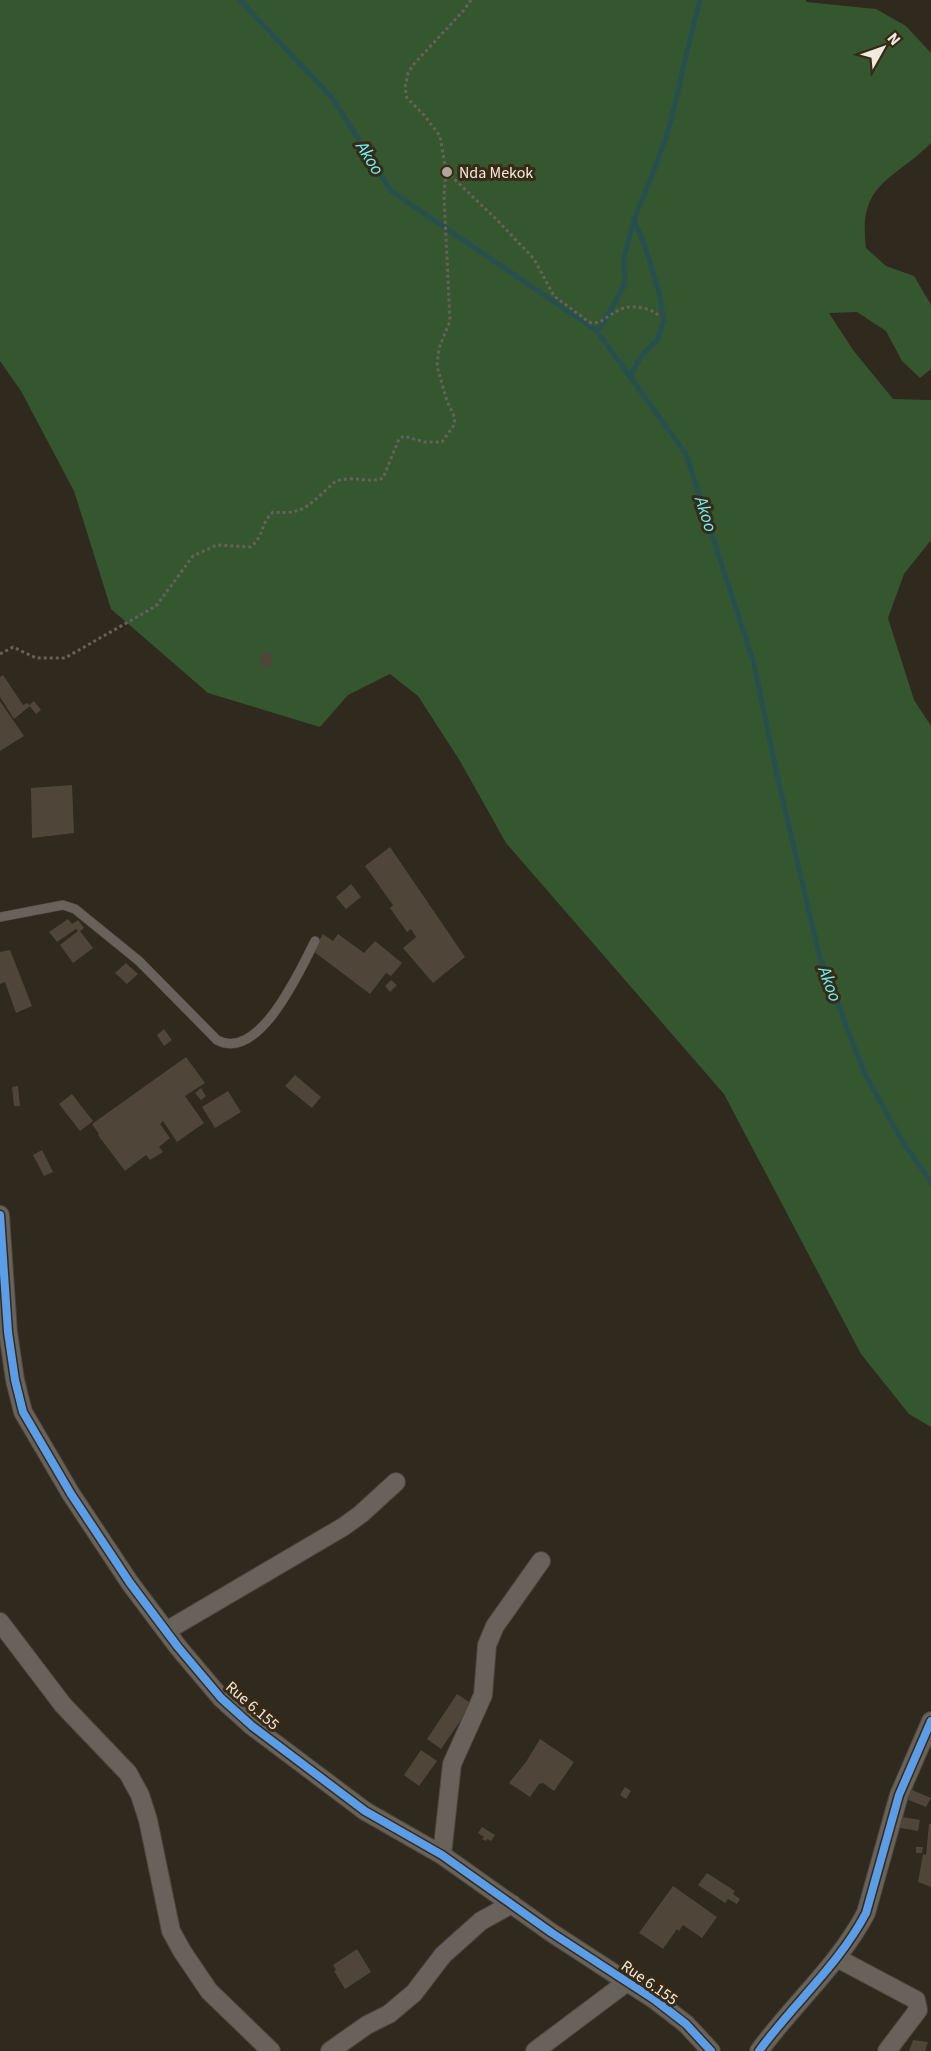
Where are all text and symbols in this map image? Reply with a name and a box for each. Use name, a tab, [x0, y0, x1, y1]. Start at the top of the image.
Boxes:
north arrow	[853, 18, 913, 78]
text: N	[882, 28, 906, 50]
water label: Akoo	[349, 136, 390, 180]
place label: Nda Mekok	[459, 162, 533, 184]
marker: Nda Mekok	[440, 165, 454, 179]
water label: Akoo	[688, 492, 723, 535]
water label: Akoo	[811, 962, 848, 1005]
street label: Rue 6.155	[221, 1676, 284, 1735]
street label: Rue 6.155	[617, 1955, 682, 2010]

